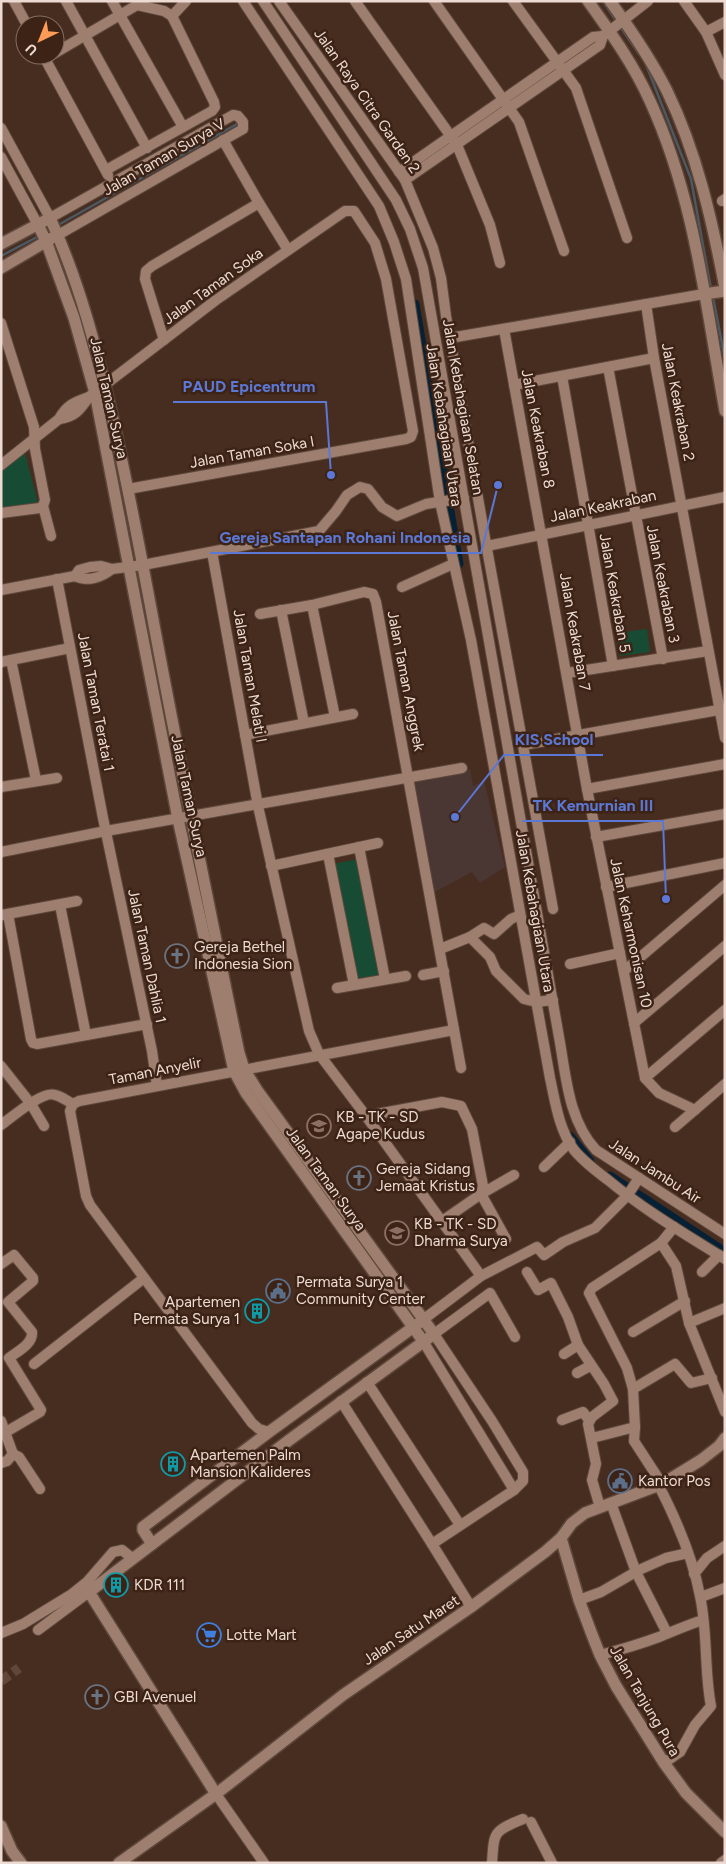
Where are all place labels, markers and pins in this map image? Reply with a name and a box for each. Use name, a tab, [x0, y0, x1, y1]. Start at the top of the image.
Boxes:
callout: PAUD Epicentrum	[173, 371, 326, 402]
callout: Gereja Santapan Rohani Indonesia	[210, 522, 481, 553]
callout: KIS School	[504, 724, 603, 755]
callout: TK Kemurnian III	[522, 790, 663, 821]
place label: Gereja Bethel Indonesia Sion	[194, 938, 292, 973]
church icon: Gereja Bethel Indonesia Sion	[164, 943, 190, 969]
place label: KB - TK - SD Agape Kudus	[336, 1108, 425, 1143]
school or university icon: KB - TK - SD Agape Kudus	[306, 1113, 332, 1139]
place label: Gereja Sidang Jemaat Kristus	[376, 1160, 475, 1195]
church icon: Gereja Sidang Jemaat Kristus	[346, 1165, 372, 1191]
place label: KB - TK - SD Dharma Surya	[414, 1215, 508, 1250]
school or university icon: KB - TK - SD Dharma Surya	[384, 1220, 410, 1246]
place label: Permata Surya 1 Community Center	[296, 1273, 425, 1308]
public building icon: Permata Surya 1 Community Center	[265, 1278, 291, 1304]
place label: Apartemen Permata Surya 1	[133, 1293, 240, 1328]
building icon: Apartemen Permata Surya 1	[244, 1298, 270, 1324]
place label: Apartemen Palm Mansion Kalideres	[190, 1446, 311, 1481]
building icon: Apartemen Palm Mansion Kalideres	[160, 1451, 186, 1477]
public building icon: Kantor Pos	[607, 1468, 633, 1494]
place label: Kantor Pos	[638, 1472, 710, 1490]
building icon: KDR 111	[103, 1572, 129, 1598]
place label: KDR 111	[134, 1576, 185, 1594]
supermarket icon: Lotte Mart	[196, 1622, 222, 1648]
place label: Lotte Mart	[226, 1626, 297, 1644]
church icon: GBI Avenuel	[84, 1684, 110, 1710]
place label: GBI Avenuel	[114, 1688, 196, 1706]

